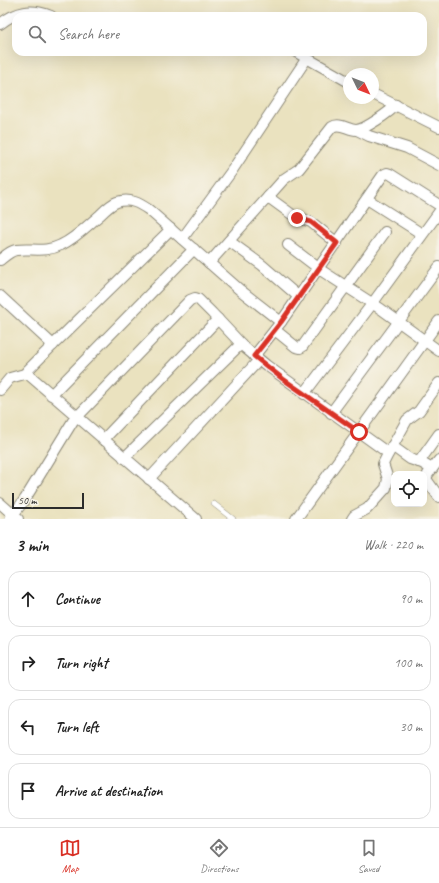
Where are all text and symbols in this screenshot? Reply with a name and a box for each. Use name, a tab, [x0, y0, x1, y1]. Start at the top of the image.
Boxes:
search box	[12, 12, 427, 56]
icon: search	[26, 23, 48, 45]
text: Search here	[58, 25, 119, 44]
north arrow	[343, 68, 379, 104]
route end	[288, 209, 306, 227]
route start	[350, 423, 368, 441]
map controls	[391, 471, 427, 507]
button: locate	[391, 471, 427, 507]
scale bar	[12, 491, 84, 510]
text: 50 m	[18, 493, 37, 507]
text: 3 min	[16, 535, 49, 556]
text: Walk · 220 m	[364, 537, 423, 553]
icon: ahead	[17, 588, 39, 610]
text: Continue	[55, 590, 100, 609]
text: 90 m	[400, 591, 422, 607]
icon: right	[17, 652, 39, 674]
text: Turn right	[55, 654, 108, 673]
text: 100 m	[394, 655, 422, 671]
icon: left	[17, 716, 39, 738]
text: Turn left	[55, 718, 98, 737]
text: 30 m	[400, 719, 422, 735]
icon: arrive	[17, 780, 39, 802]
text: Arrive at destination	[55, 782, 162, 801]
tab: Map	[59, 837, 81, 875]
tab: Directions	[200, 837, 239, 875]
tab: Saved	[358, 837, 380, 875]

